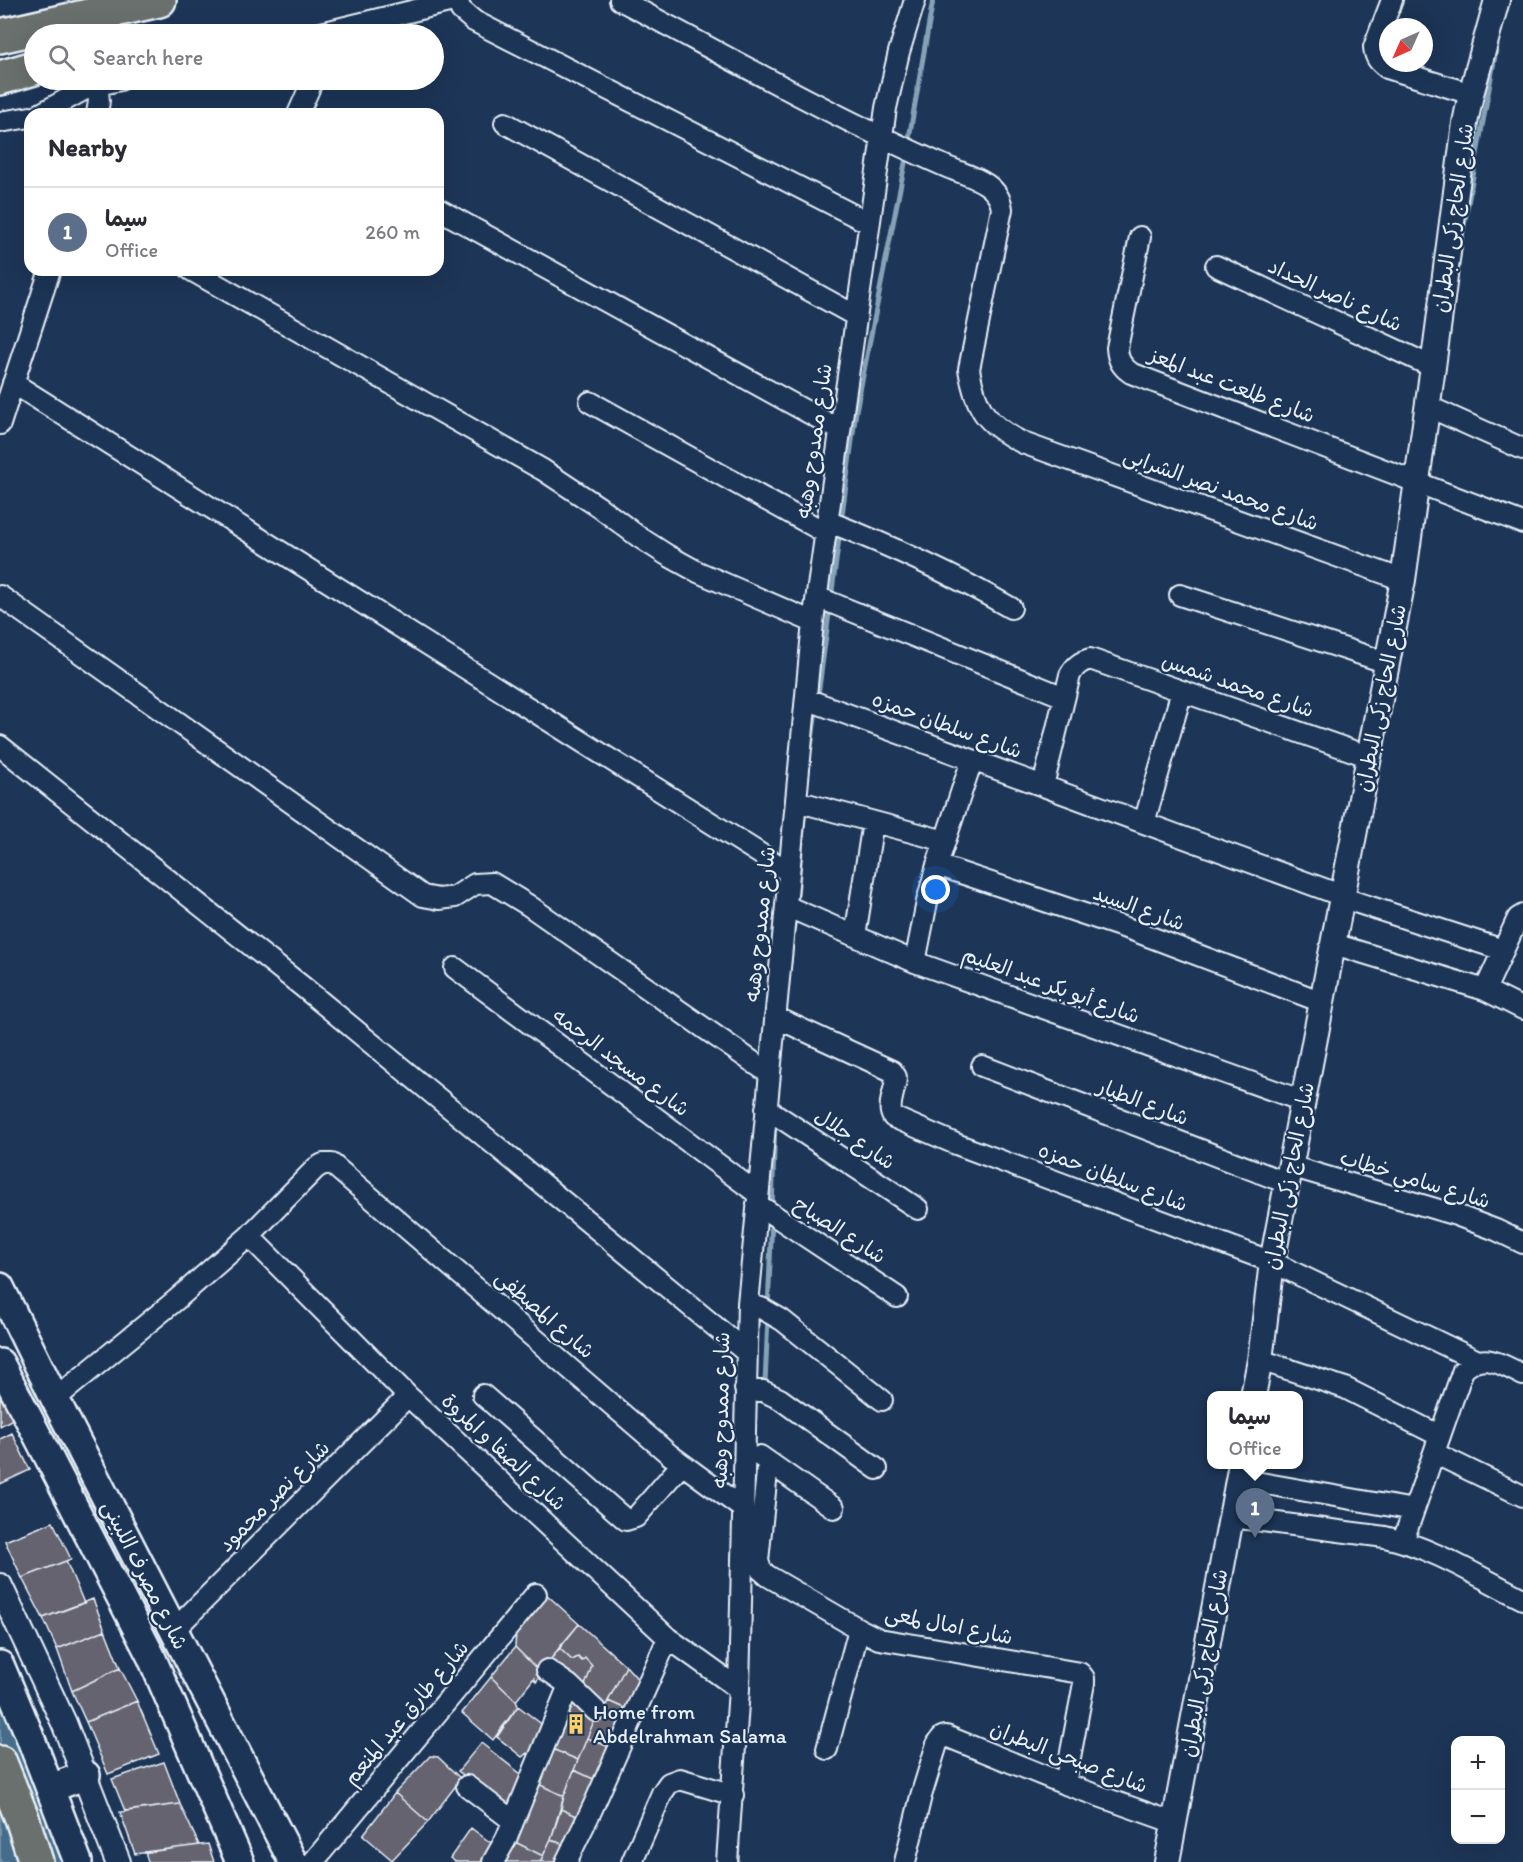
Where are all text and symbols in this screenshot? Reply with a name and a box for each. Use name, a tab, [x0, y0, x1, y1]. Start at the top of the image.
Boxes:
north arrow	[1379, 18, 1433, 72]
search box	[24, 24, 444, 90]
icon: search	[45, 41, 78, 74]
text: Search here	[93, 44, 203, 71]
street label: شارع الحاج زكى البطران	[1427, 122, 1481, 315]
text: Nearby	[48, 131, 127, 163]
text: سيما	[105, 205, 148, 232]
text: 1	[63, 220, 72, 244]
text: 260 m	[365, 220, 420, 244]
text: Office	[105, 238, 158, 262]
street label: شارع ناصر الحداد	[1263, 253, 1406, 339]
street label: شارع طلعت عبد المعز	[1143, 341, 1319, 430]
street label: شارع ممدوح وهبه	[790, 362, 840, 520]
street label: شارع محمد نصر الشرابى	[1119, 442, 1322, 538]
street label: شارع الحاج زكى البطران	[1350, 602, 1414, 795]
street label: شارع محمد شمس	[1158, 647, 1317, 725]
street label: شارع سلطان حمزه	[868, 686, 1026, 766]
street label: شارع ممدوح وهبه	[739, 845, 783, 1003]
your location	[921, 875, 950, 904]
street label: شارع السيد	[1089, 879, 1188, 938]
street label: شارع أبو بكر عبد العليم	[958, 941, 1143, 1032]
street label: شارع مسجد الرحمه	[546, 1002, 695, 1124]
street label: شارع الطيار	[1091, 1072, 1192, 1133]
street label: شارع الحاج زكى البطران	[1258, 1080, 1322, 1273]
street label: شارع جلال	[809, 1103, 900, 1177]
street label: شارع سلطان حمزه	[1034, 1137, 1191, 1219]
street label: شارع سامي خطاب	[1335, 1144, 1493, 1220]
street label: شارع الصباح	[788, 1191, 891, 1271]
street label: شارع المصطفى	[489, 1264, 600, 1366]
street label: شارع ممدوح وهبه	[707, 1332, 737, 1488]
street label: شارع الصفا و المروة	[435, 1388, 572, 1518]
popup	[1207, 1391, 1303, 1469]
text: سيما	[1228, 1403, 1271, 1430]
street label: شارع نصر محمود	[213, 1435, 337, 1559]
text: Office	[1228, 1436, 1282, 1460]
pin: 1	[1236, 1488, 1274, 1538]
street label: شارع مصرف اللبينى	[94, 1496, 194, 1655]
street label: شارع الحاج زكى البطران	[1175, 1567, 1235, 1760]
street label: شارع امال لمعى	[883, 1600, 1015, 1652]
street label: شارع طارق عبد المنعم	[338, 1635, 476, 1793]
place label: Home from Abdelrahman Salama	[593, 1699, 787, 1748]
building icon: Home from Abdelrahman Salama	[564, 1712, 588, 1736]
street label: شارع صبحى البطران	[986, 1715, 1151, 1801]
map controls	[1451, 1736, 1505, 1844]
button: +	[1451, 1736, 1505, 1790]
button: −	[1451, 1790, 1505, 1844]

